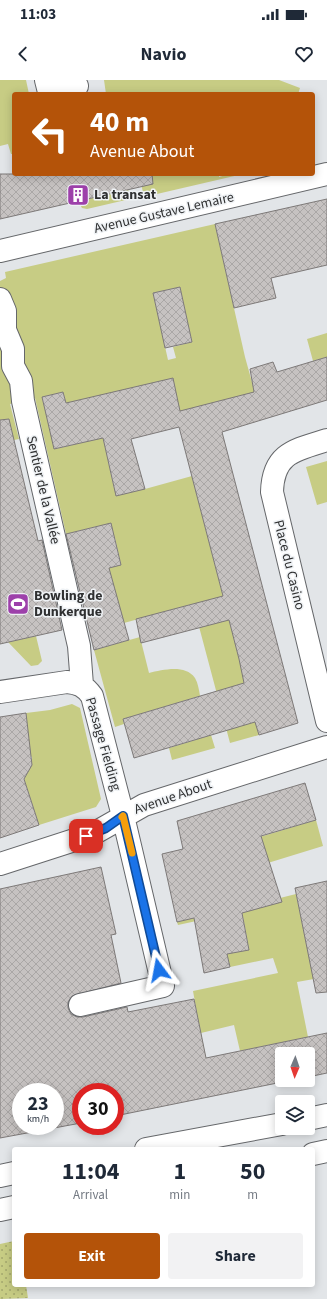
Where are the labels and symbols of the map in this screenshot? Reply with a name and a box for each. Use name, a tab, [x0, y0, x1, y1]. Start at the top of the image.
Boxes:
building icon: La transat	[65, 182, 91, 208]
place label: La transat	[94, 185, 157, 205]
street label: Avenue Gustave Lemaire	[92, 187, 236, 239]
street label: Sentier de la Vallée	[21, 434, 65, 546]
street label: Place du Casino	[268, 518, 310, 612]
place label: Bowling de Dunkerque	[34, 586, 102, 622]
sports icon: Bowling de Dunkerque	[5, 591, 31, 617]
street label: Passage Fielding	[80, 695, 126, 793]
street label: Avenue About	[131, 774, 215, 820]
pin	[69, 819, 103, 853]
position arrow	[138, 949, 180, 991]
north arrow	[275, 1047, 315, 1087]
speed limit sign: 30	[72, 1083, 124, 1135]

